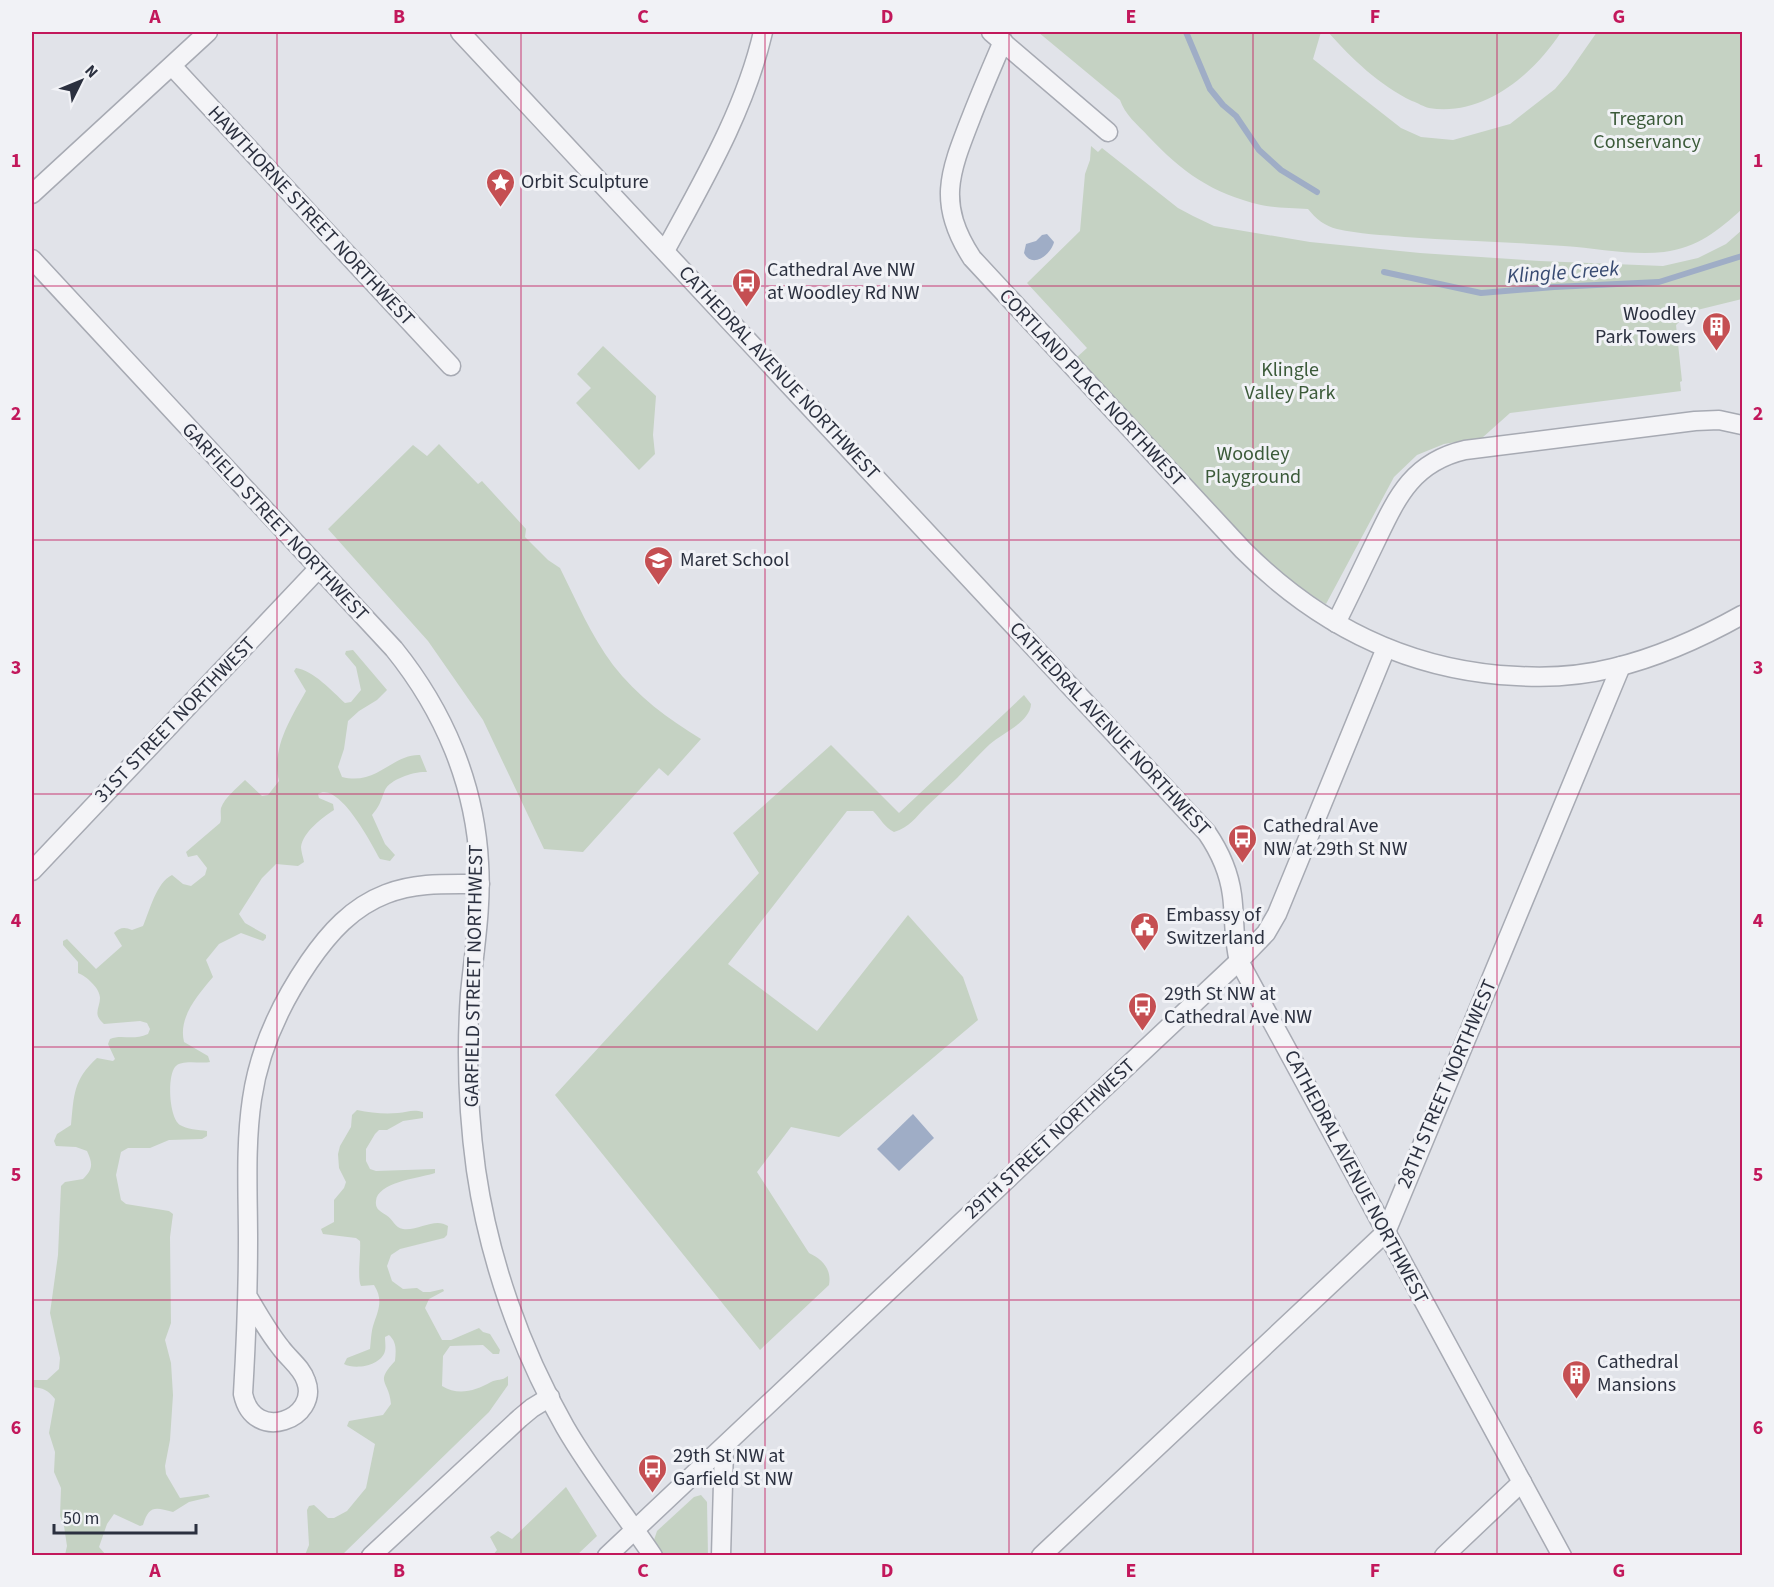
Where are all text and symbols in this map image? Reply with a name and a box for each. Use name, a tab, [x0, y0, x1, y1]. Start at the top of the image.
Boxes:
text: A	[148, 3, 161, 31]
text: B	[393, 3, 405, 31]
text: C	[637, 3, 649, 31]
text: D	[881, 3, 893, 31]
text: E	[1126, 3, 1136, 31]
text: F	[1370, 3, 1380, 31]
text: G	[1613, 3, 1625, 31]
north arrow	[51, 51, 111, 111]
text: N	[80, 60, 103, 83]
street label: HAWTHORNE STREET NORTHWEST	[201, 100, 421, 333]
park label: Tregaron Conservancy	[1593, 105, 1701, 156]
text: 1	[11, 147, 21, 175]
text: 1	[1753, 147, 1763, 175]
place icon: Orbit Sculpture	[484, 166, 516, 208]
place label: Orbit Sculpture	[521, 168, 649, 196]
water label: Klingle Creek	[1506, 253, 1621, 291]
place label: Cathedral Ave NW at Woodley Rd NW	[767, 256, 920, 307]
street label: CATHEDRAL AVENUE NORTHWEST	[672, 260, 886, 487]
bus stop icon: Cathedral Ave NW at Woodley Rd NW	[730, 266, 762, 308]
street label: CORTLAND PLACE NORTHWEST	[992, 283, 1192, 494]
place label: Woodley Park Towers	[1595, 300, 1697, 351]
building icon: Woodley Park Towers	[1701, 310, 1733, 352]
park label: Klingle Valley Park	[1245, 356, 1336, 407]
text: 2	[11, 400, 21, 428]
text: 2	[1753, 400, 1763, 428]
street label: GARFIELD STREET NORTHWEST	[175, 416, 375, 628]
park label: Woodley Playground	[1205, 440, 1301, 491]
school or university icon: Maret School	[643, 544, 675, 586]
place label: Maret School	[680, 546, 789, 574]
street label: CATHEDRAL AVENUE NORTHWEST	[1003, 616, 1217, 843]
street label: 31ST STREET NORTHWEST	[88, 630, 262, 809]
text: 3	[11, 654, 21, 682]
text: 3	[1753, 654, 1763, 682]
place label: Cathedral Ave NW at 29th St NW	[1263, 812, 1408, 863]
bus stop icon: Cathedral Ave NW at 29th St NW	[1226, 822, 1258, 864]
street label: GARFIELD STREET NORTHWEST	[458, 844, 490, 1108]
place label: Embassy of Switzerland	[1166, 901, 1265, 952]
text: 4	[11, 907, 22, 935]
text: 4	[1753, 907, 1764, 935]
public building icon: Embassy of Switzerland	[1129, 910, 1161, 952]
street label: 28TH STREET NORTHWEST	[1390, 975, 1504, 1193]
place label: 29th St NW at Cathedral Ave NW	[1164, 980, 1312, 1031]
bus stop icon: 29th St NW at Cathedral Ave NW	[1127, 990, 1159, 1032]
street label: CATHEDRAL AVENUE NORTHWEST	[1277, 1045, 1435, 1309]
street label: 29TH STREET NORTHWEST	[958, 1052, 1142, 1226]
text: 5	[11, 1161, 21, 1189]
text: 5	[1753, 1161, 1763, 1189]
place label: Cathedral Mansions	[1597, 1348, 1679, 1399]
building icon: Cathedral Mansions	[1560, 1358, 1592, 1400]
text: 6	[11, 1414, 21, 1442]
text: 6	[1753, 1414, 1763, 1442]
place label: 29th St NW at Garfield St NW	[673, 1442, 793, 1493]
bus stop icon: 29th St NW at Garfield St NW	[636, 1452, 668, 1494]
scale bar	[54, 1497, 196, 1535]
text: 50 m	[63, 1506, 99, 1531]
text: A	[148, 1557, 161, 1585]
text: B	[393, 1557, 405, 1585]
text: C	[637, 1557, 649, 1585]
text: D	[881, 1557, 893, 1585]
text: E	[1126, 1557, 1136, 1585]
text: F	[1370, 1557, 1380, 1585]
text: G	[1613, 1557, 1625, 1585]

